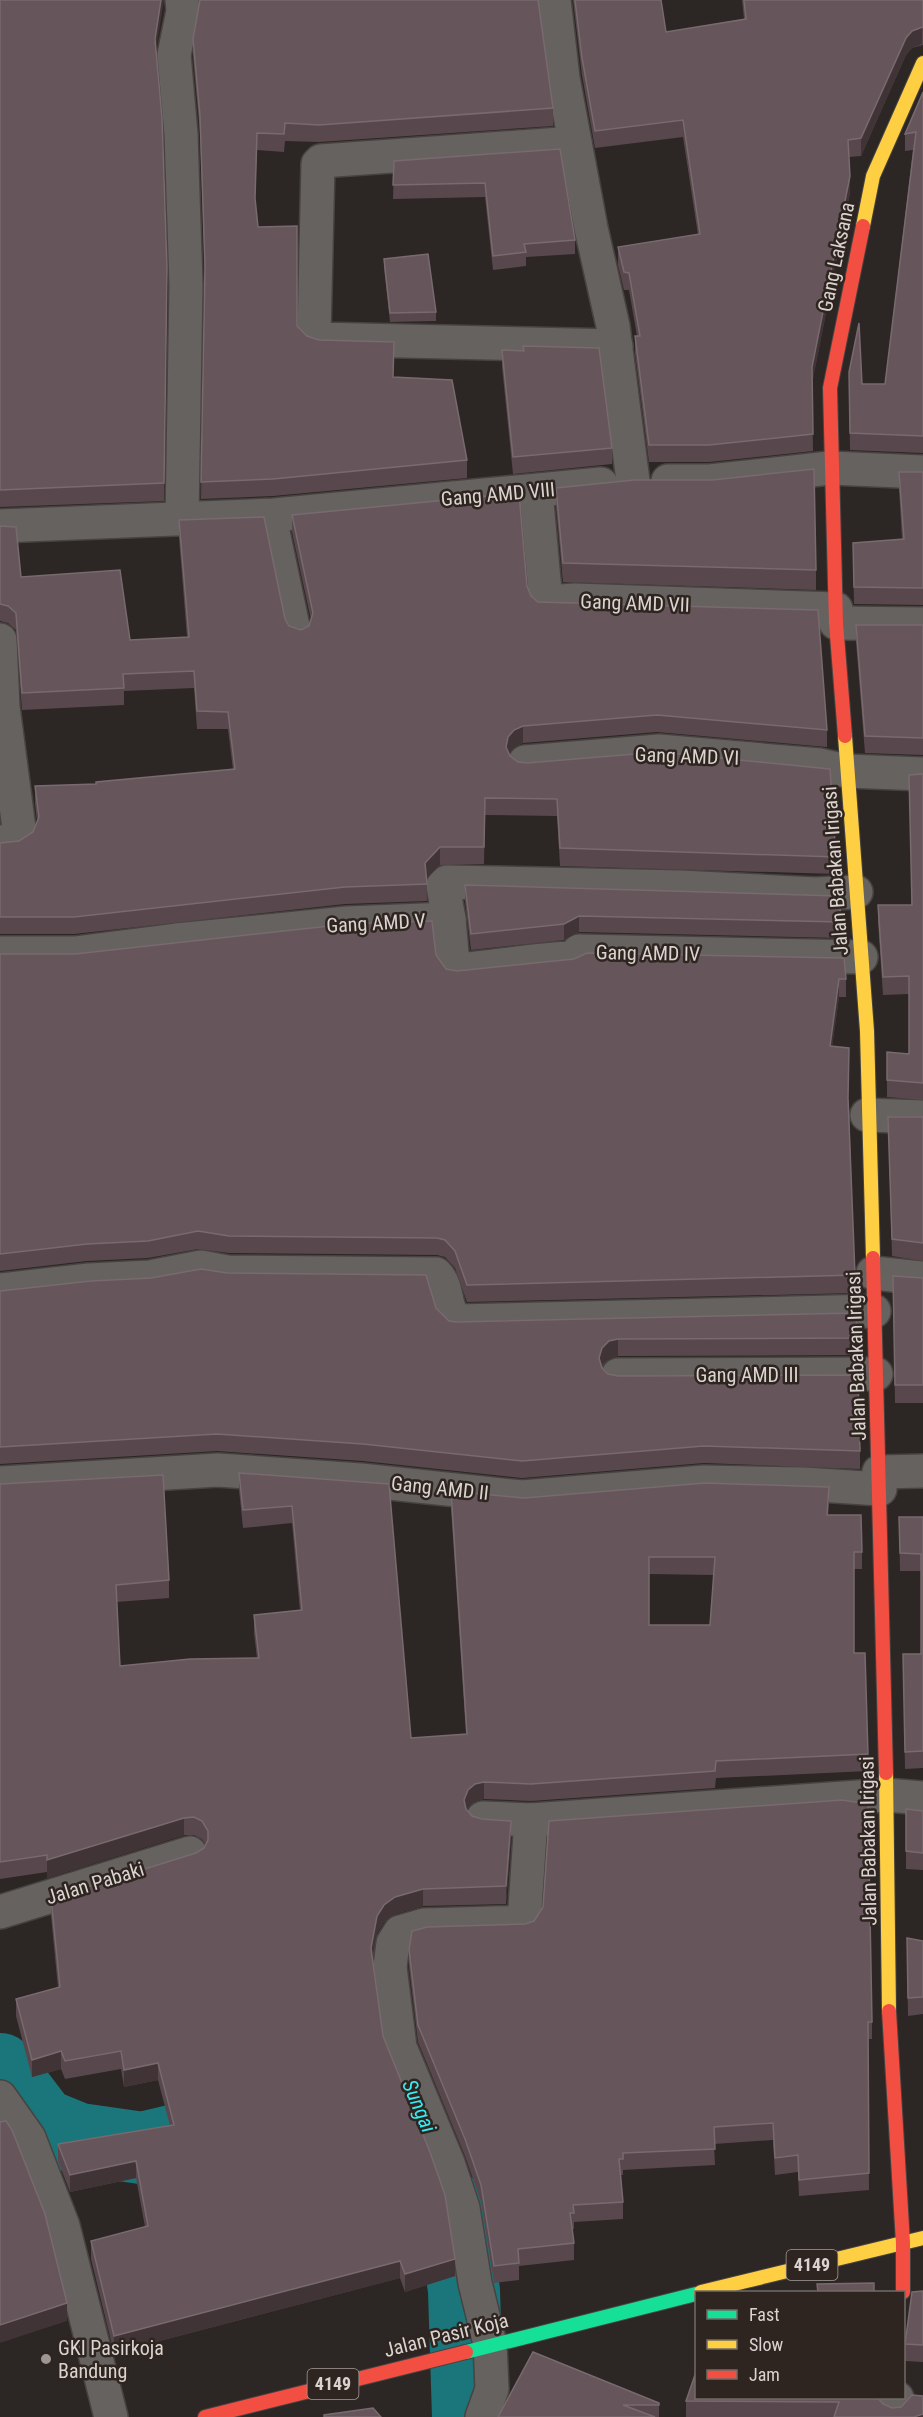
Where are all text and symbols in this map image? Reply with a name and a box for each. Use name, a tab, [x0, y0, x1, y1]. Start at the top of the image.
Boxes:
street label: Gang Laksana	[813, 200, 859, 314]
street label: Gang AMD VIII	[440, 477, 556, 511]
street label: Gang AMD VII	[580, 589, 690, 617]
street label: Gang AMD VI	[634, 742, 740, 770]
street label: Jalan Babakan Irigasi	[817, 786, 853, 956]
street label: Gang AMD V	[326, 908, 426, 938]
street label: Gang AMD IV	[596, 940, 700, 966]
street label: Jalan Babakan Irigasi	[841, 1271, 871, 1441]
street label: Gang AMD III	[695, 1363, 799, 1387]
street label: Gang AMD II	[390, 1471, 490, 1505]
street label: Jalan Babakan Irigasi	[855, 1756, 881, 1926]
street label: Jalan Pabaki	[43, 1857, 147, 1909]
water label: Sungai	[397, 2076, 441, 2136]
road number: 4149	[786, 2250, 838, 2280]
legend	[695, 2291, 905, 2399]
text: Fast	[749, 2304, 780, 2325]
street label: Jalan Pasir Koja	[381, 2308, 511, 2362]
text: Slow	[749, 2334, 784, 2355]
place label: GKI Pasirkoja Bandung	[58, 2336, 164, 2383]
marker: GKI Pasirkoja Bandung	[39, 2352, 53, 2366]
text: Jam	[749, 2364, 780, 2385]
road number: 4149	[308, 2369, 358, 2399]

